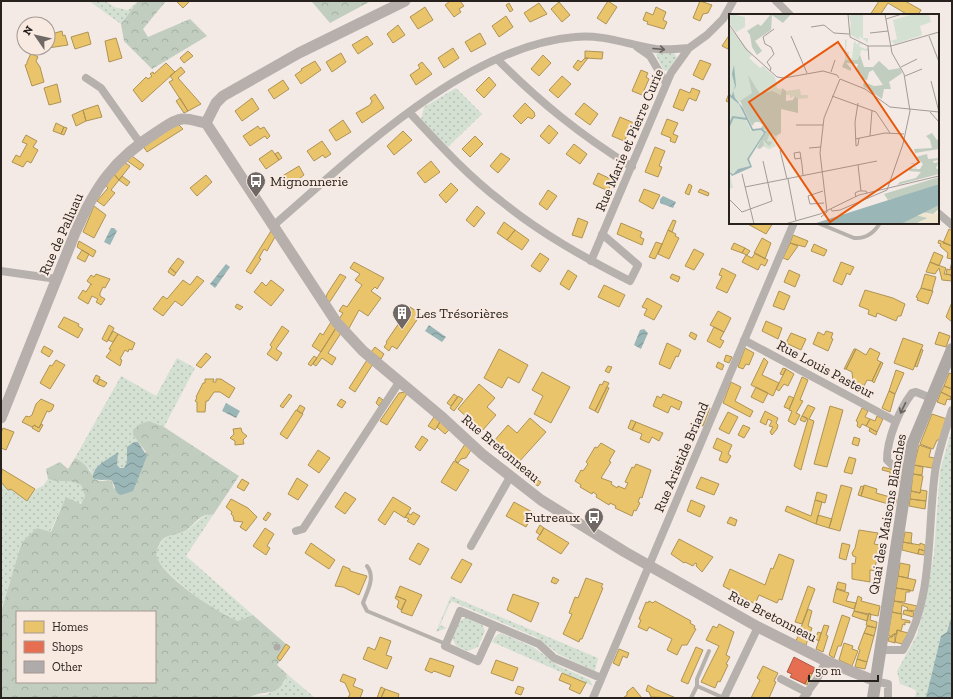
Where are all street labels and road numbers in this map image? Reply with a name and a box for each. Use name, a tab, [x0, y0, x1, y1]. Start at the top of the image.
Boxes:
street label: Rue Marie et Pierre Curie	[592, 66, 667, 214]
street label: Rue de Palluau	[36, 190, 87, 278]
street label: Rue Louis Pasteur	[774, 336, 878, 402]
street label: Rue Aristide Briand	[651, 399, 712, 515]
street label: Rue Bretonneau	[458, 411, 543, 486]
street label: Quai des Maisons Blanches	[865, 432, 910, 596]
street label: Rue Bretonneau	[726, 587, 820, 646]

